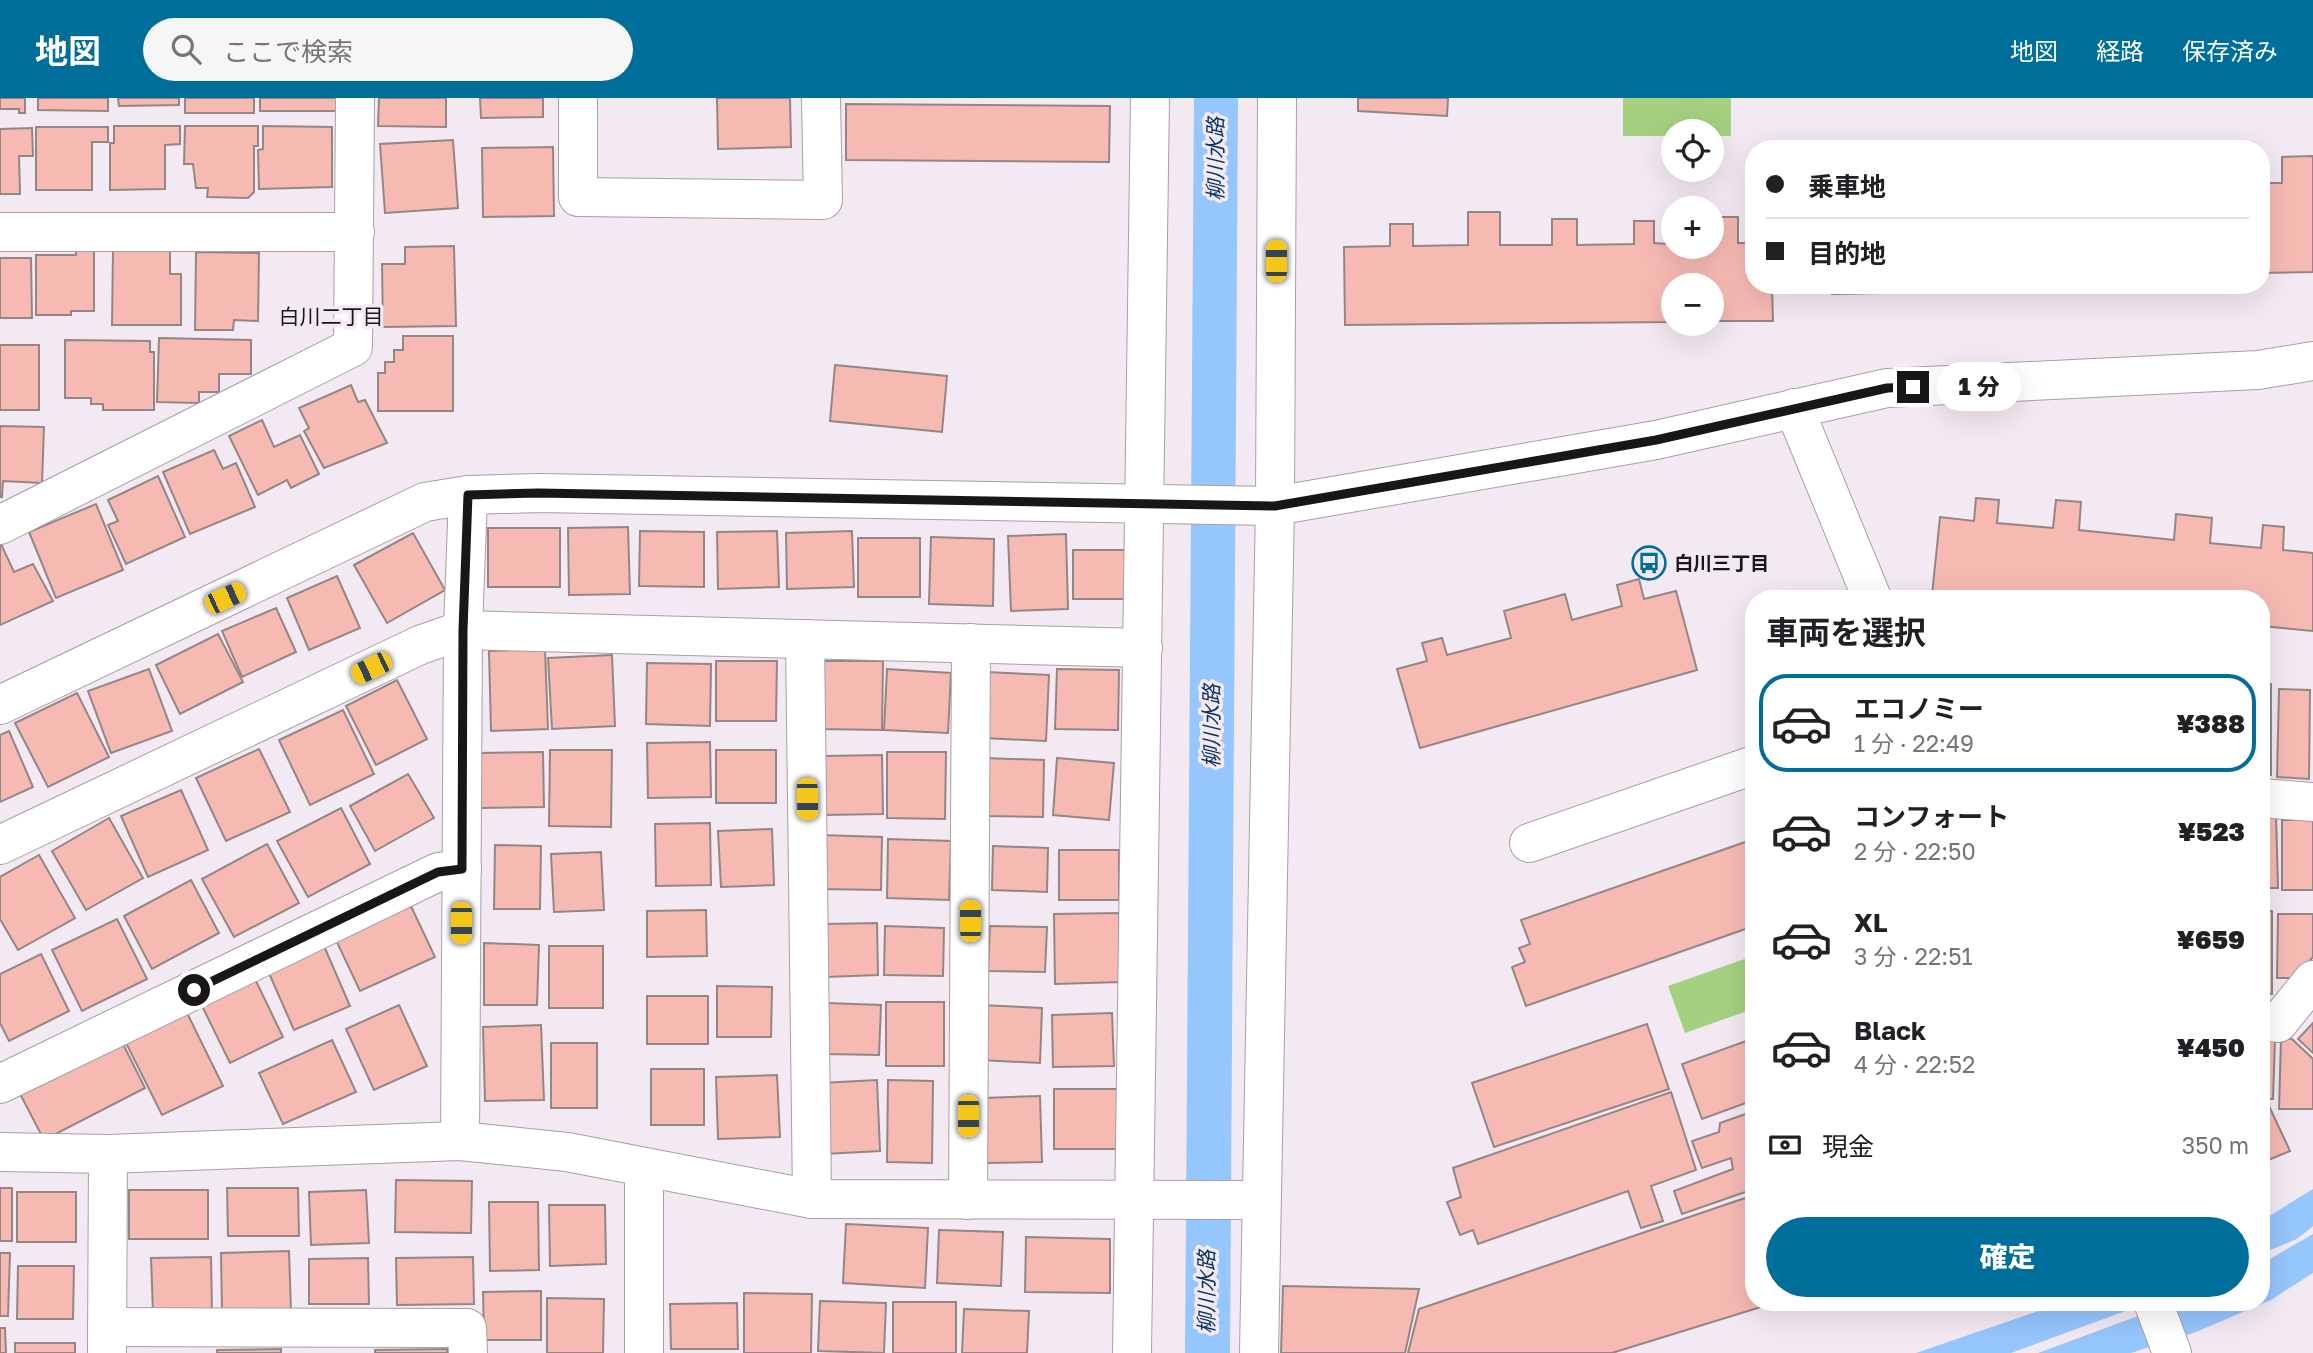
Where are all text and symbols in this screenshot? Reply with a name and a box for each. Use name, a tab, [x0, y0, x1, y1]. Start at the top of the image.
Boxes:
search box	[143, 18, 633, 81]
icon: search	[167, 30, 205, 68]
text: 地図	[35, 31, 101, 70]
text: ここで検索	[223, 36, 353, 67]
text: 地図	[2010, 36, 2058, 65]
text: 経路	[2096, 36, 2144, 65]
text: 保存済み	[2182, 36, 2278, 65]
water label: 柳川水路	[1202, 115, 1228, 201]
map controls	[1661, 119, 1724, 336]
button: locate	[1661, 119, 1724, 182]
text: 乗車地	[1808, 171, 1886, 202]
button: +	[1661, 196, 1724, 259]
text: 目的地	[1808, 238, 1886, 269]
car	[1266, 240, 1287, 282]
button: −	[1661, 273, 1724, 336]
district label: 白川二丁目	[279, 303, 384, 329]
callout: 1 分	[1938, 362, 2022, 412]
route end	[1897, 371, 1929, 403]
text: 1 分	[1959, 372, 1999, 400]
bus stop icon: 白川三丁目	[1630, 544, 1668, 582]
place label: 白川三丁目	[1674, 551, 1769, 574]
car	[202, 580, 249, 616]
text: 車両を選択	[1766, 613, 1926, 651]
car	[348, 649, 395, 687]
water label: 柳川水路	[1198, 682, 1224, 768]
icon: car	[1770, 692, 1833, 755]
text: エコノミー	[1854, 693, 1984, 724]
text: ¥388	[2176, 708, 2245, 739]
text: 1 分 · 22:49	[1854, 729, 1974, 757]
car	[797, 778, 818, 820]
icon: car	[1770, 800, 1833, 863]
text: コンフォート	[1854, 801, 2009, 832]
text: ¥523	[2178, 816, 2245, 847]
text: 2 分 · 22:50	[1854, 837, 1976, 865]
car	[960, 900, 981, 942]
car	[451, 902, 472, 944]
text: XL	[1854, 907, 1888, 938]
icon: car	[1770, 908, 1833, 971]
text: ¥659	[2176, 924, 2245, 955]
text: 3 分 · 22:51	[1854, 942, 1973, 970]
route start	[178, 974, 210, 1006]
text: Black	[1854, 1015, 1926, 1046]
icon: car	[1770, 1016, 1833, 1079]
text: ¥450	[2177, 1032, 2245, 1063]
text: 4 分 · 22:52	[1854, 1050, 1975, 1078]
car	[958, 1095, 979, 1137]
icon: cash	[1766, 1126, 1804, 1164]
text: 現金	[1822, 1131, 1874, 1162]
text: 350 m	[2182, 1131, 2249, 1159]
button: 確定	[1766, 1217, 2249, 1297]
water label: 柳川水路	[1193, 1248, 1219, 1334]

